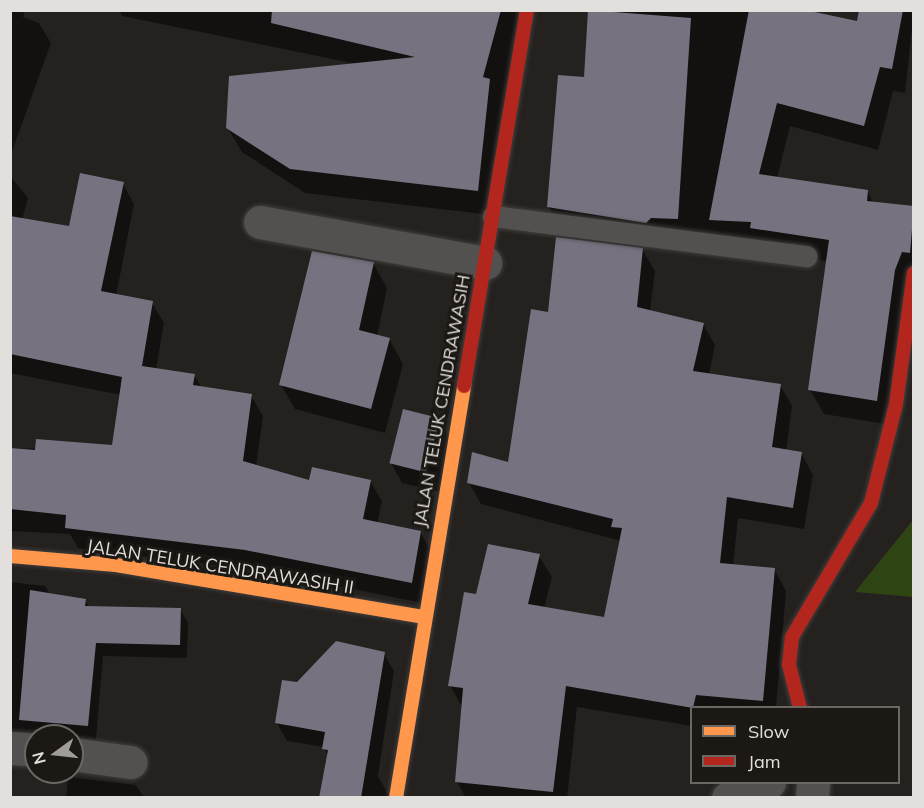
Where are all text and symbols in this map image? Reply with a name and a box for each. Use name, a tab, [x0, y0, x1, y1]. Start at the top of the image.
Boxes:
street label: JALAN TELUK CENDRAWASIH	[409, 273, 475, 529]
street label: JALAN TELUK CENDRAWASIH II	[85, 535, 355, 599]
legend	[690, 706, 900, 784]
text: Slow	[748, 720, 789, 743]
north arrow	[24, 724, 84, 784]
text: N	[27, 750, 50, 767]
text: Jam	[748, 750, 781, 773]

